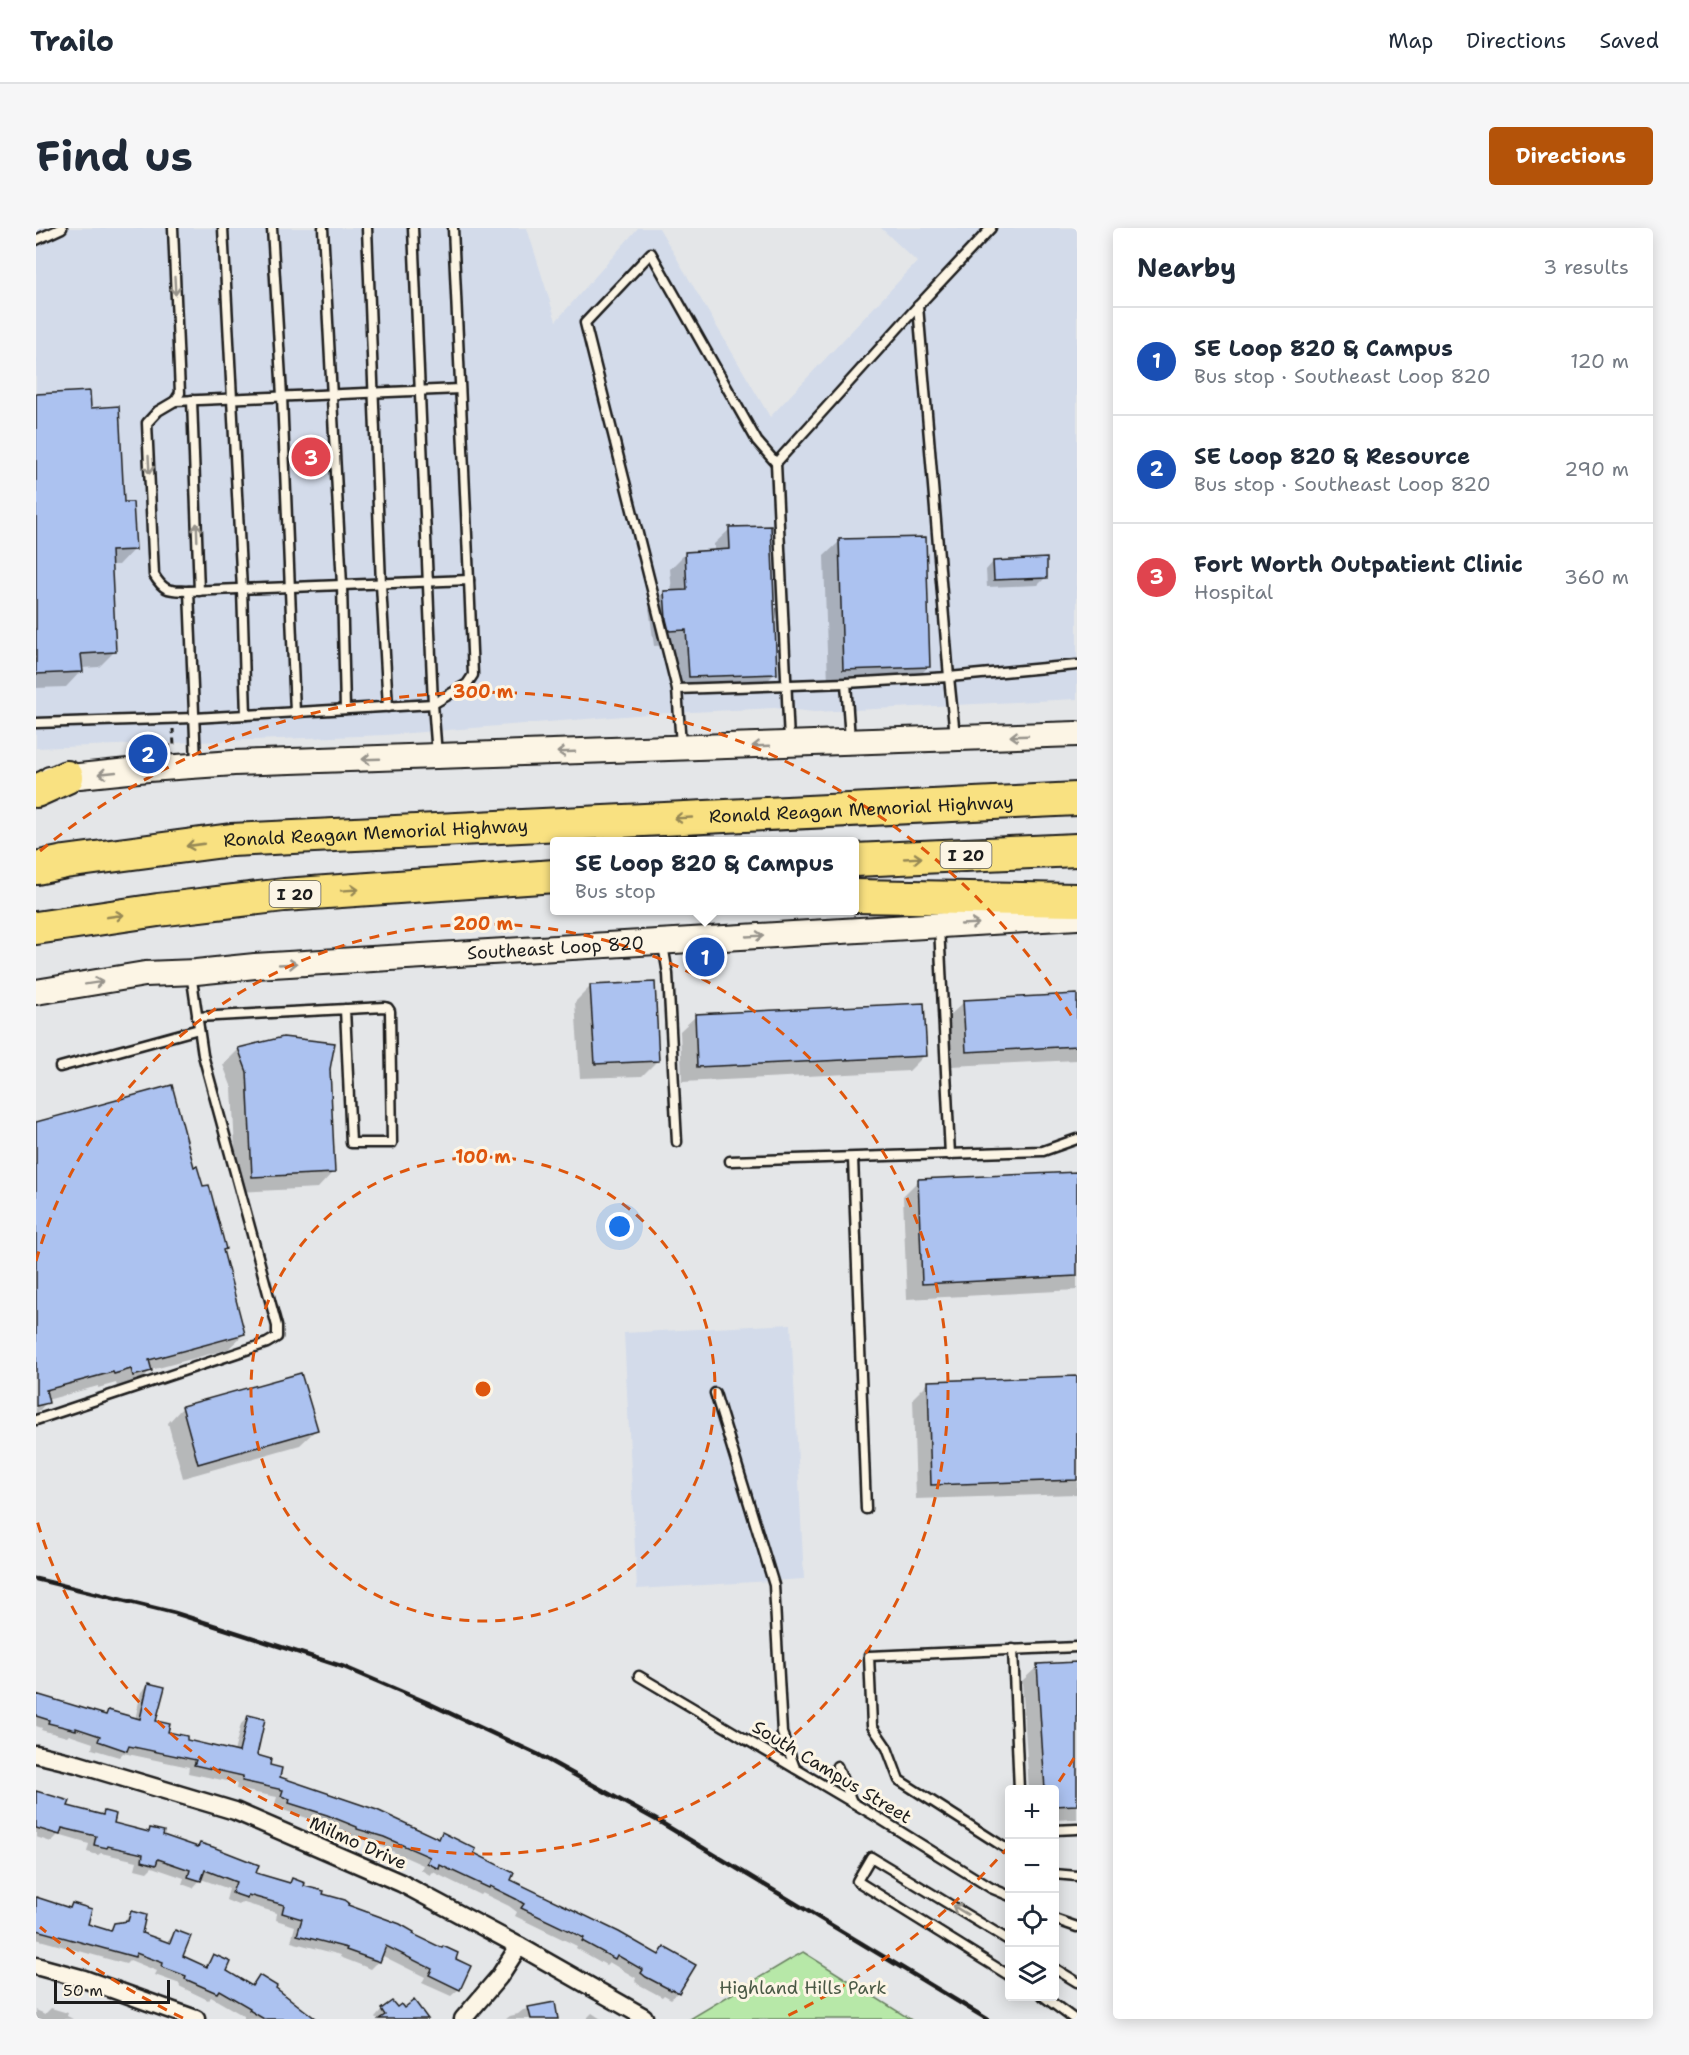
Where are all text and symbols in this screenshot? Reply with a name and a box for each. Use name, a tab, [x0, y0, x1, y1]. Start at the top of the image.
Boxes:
text: Trailo	[30, 22, 114, 60]
text: Map	[1388, 27, 1433, 55]
text: Directions	[1466, 27, 1566, 55]
text: Saved	[1599, 27, 1659, 55]
button: Directions	[1489, 127, 1653, 185]
text: Find us	[36, 128, 193, 184]
text: Nearby	[1137, 250, 1236, 285]
text: 3 results	[1543, 254, 1629, 280]
one-way arrow	[170, 276, 181, 296]
text: SE Loop 820 & Campus	[1194, 334, 1453, 363]
text: 1	[1152, 348, 1161, 374]
text: 120 m	[1570, 348, 1629, 374]
text: Bus stop · Southeast Loop 820	[1194, 363, 1491, 389]
pin: 3	[292, 434, 330, 480]
text: SE Loop 820 & Resource	[1194, 442, 1470, 471]
one-way arrow	[143, 455, 154, 475]
text: 2	[1150, 456, 1164, 482]
text: 290 m	[1564, 456, 1629, 482]
text: Bus stop · Southeast Loop 820	[1194, 471, 1491, 497]
one-way arrow	[191, 523, 203, 543]
text: Fort Worth Outpatient Clinic	[1194, 550, 1523, 579]
text: 3	[1150, 564, 1164, 590]
text: 360 m	[1564, 564, 1629, 590]
text: Hospital	[1194, 579, 1273, 605]
text: 300 m	[453, 680, 514, 704]
one-way arrow	[1009, 731, 1029, 742]
pin: 2	[128, 732, 168, 776]
one-way arrow	[751, 740, 771, 751]
one-way arrow	[556, 747, 576, 758]
one-way arrow	[361, 753, 381, 765]
one-way arrow	[98, 768, 118, 779]
street label: Ronald Reagan Memorial Highway	[708, 790, 1014, 829]
one-way arrow	[673, 813, 693, 824]
street label: Ronald Reagan Memorial Highway	[222, 814, 529, 853]
popup	[550, 837, 859, 915]
one-way arrow	[185, 839, 205, 850]
road number: I 20	[940, 842, 992, 868]
text: SE Loop 820 & Campus	[575, 849, 834, 878]
one-way arrow	[903, 852, 923, 863]
text: Bus stop	[575, 878, 656, 904]
road number: I 20	[270, 881, 320, 907]
one-way arrow	[340, 884, 360, 895]
one-way arrow	[104, 911, 124, 922]
text: 200 m	[453, 912, 514, 936]
one-way arrow	[960, 918, 980, 929]
street label: Southeast Loop 820	[467, 931, 645, 965]
one-way arrow	[744, 931, 764, 942]
pin: 1	[686, 934, 724, 980]
one-way arrow	[277, 958, 297, 969]
one-way arrow	[83, 977, 103, 988]
text: 100 m	[455, 1145, 511, 1169]
your location	[605, 1212, 634, 1241]
centre of rings	[473, 1379, 493, 1399]
street label: South Campus Street	[748, 1715, 916, 1829]
map controls	[1005, 1785, 1059, 2001]
button: +	[1005, 1785, 1059, 1839]
street label: Milmo Drive	[305, 1811, 411, 1875]
button: −	[1005, 1839, 1059, 1893]
button: locate	[1005, 1893, 1059, 1947]
one-way arrow	[952, 1904, 969, 1916]
button: layers	[1005, 1947, 1059, 2001]
park label: Highland Hills Park	[719, 1976, 887, 2000]
scale bar	[54, 1977, 170, 2004]
text: 50 m	[63, 1980, 103, 2001]

